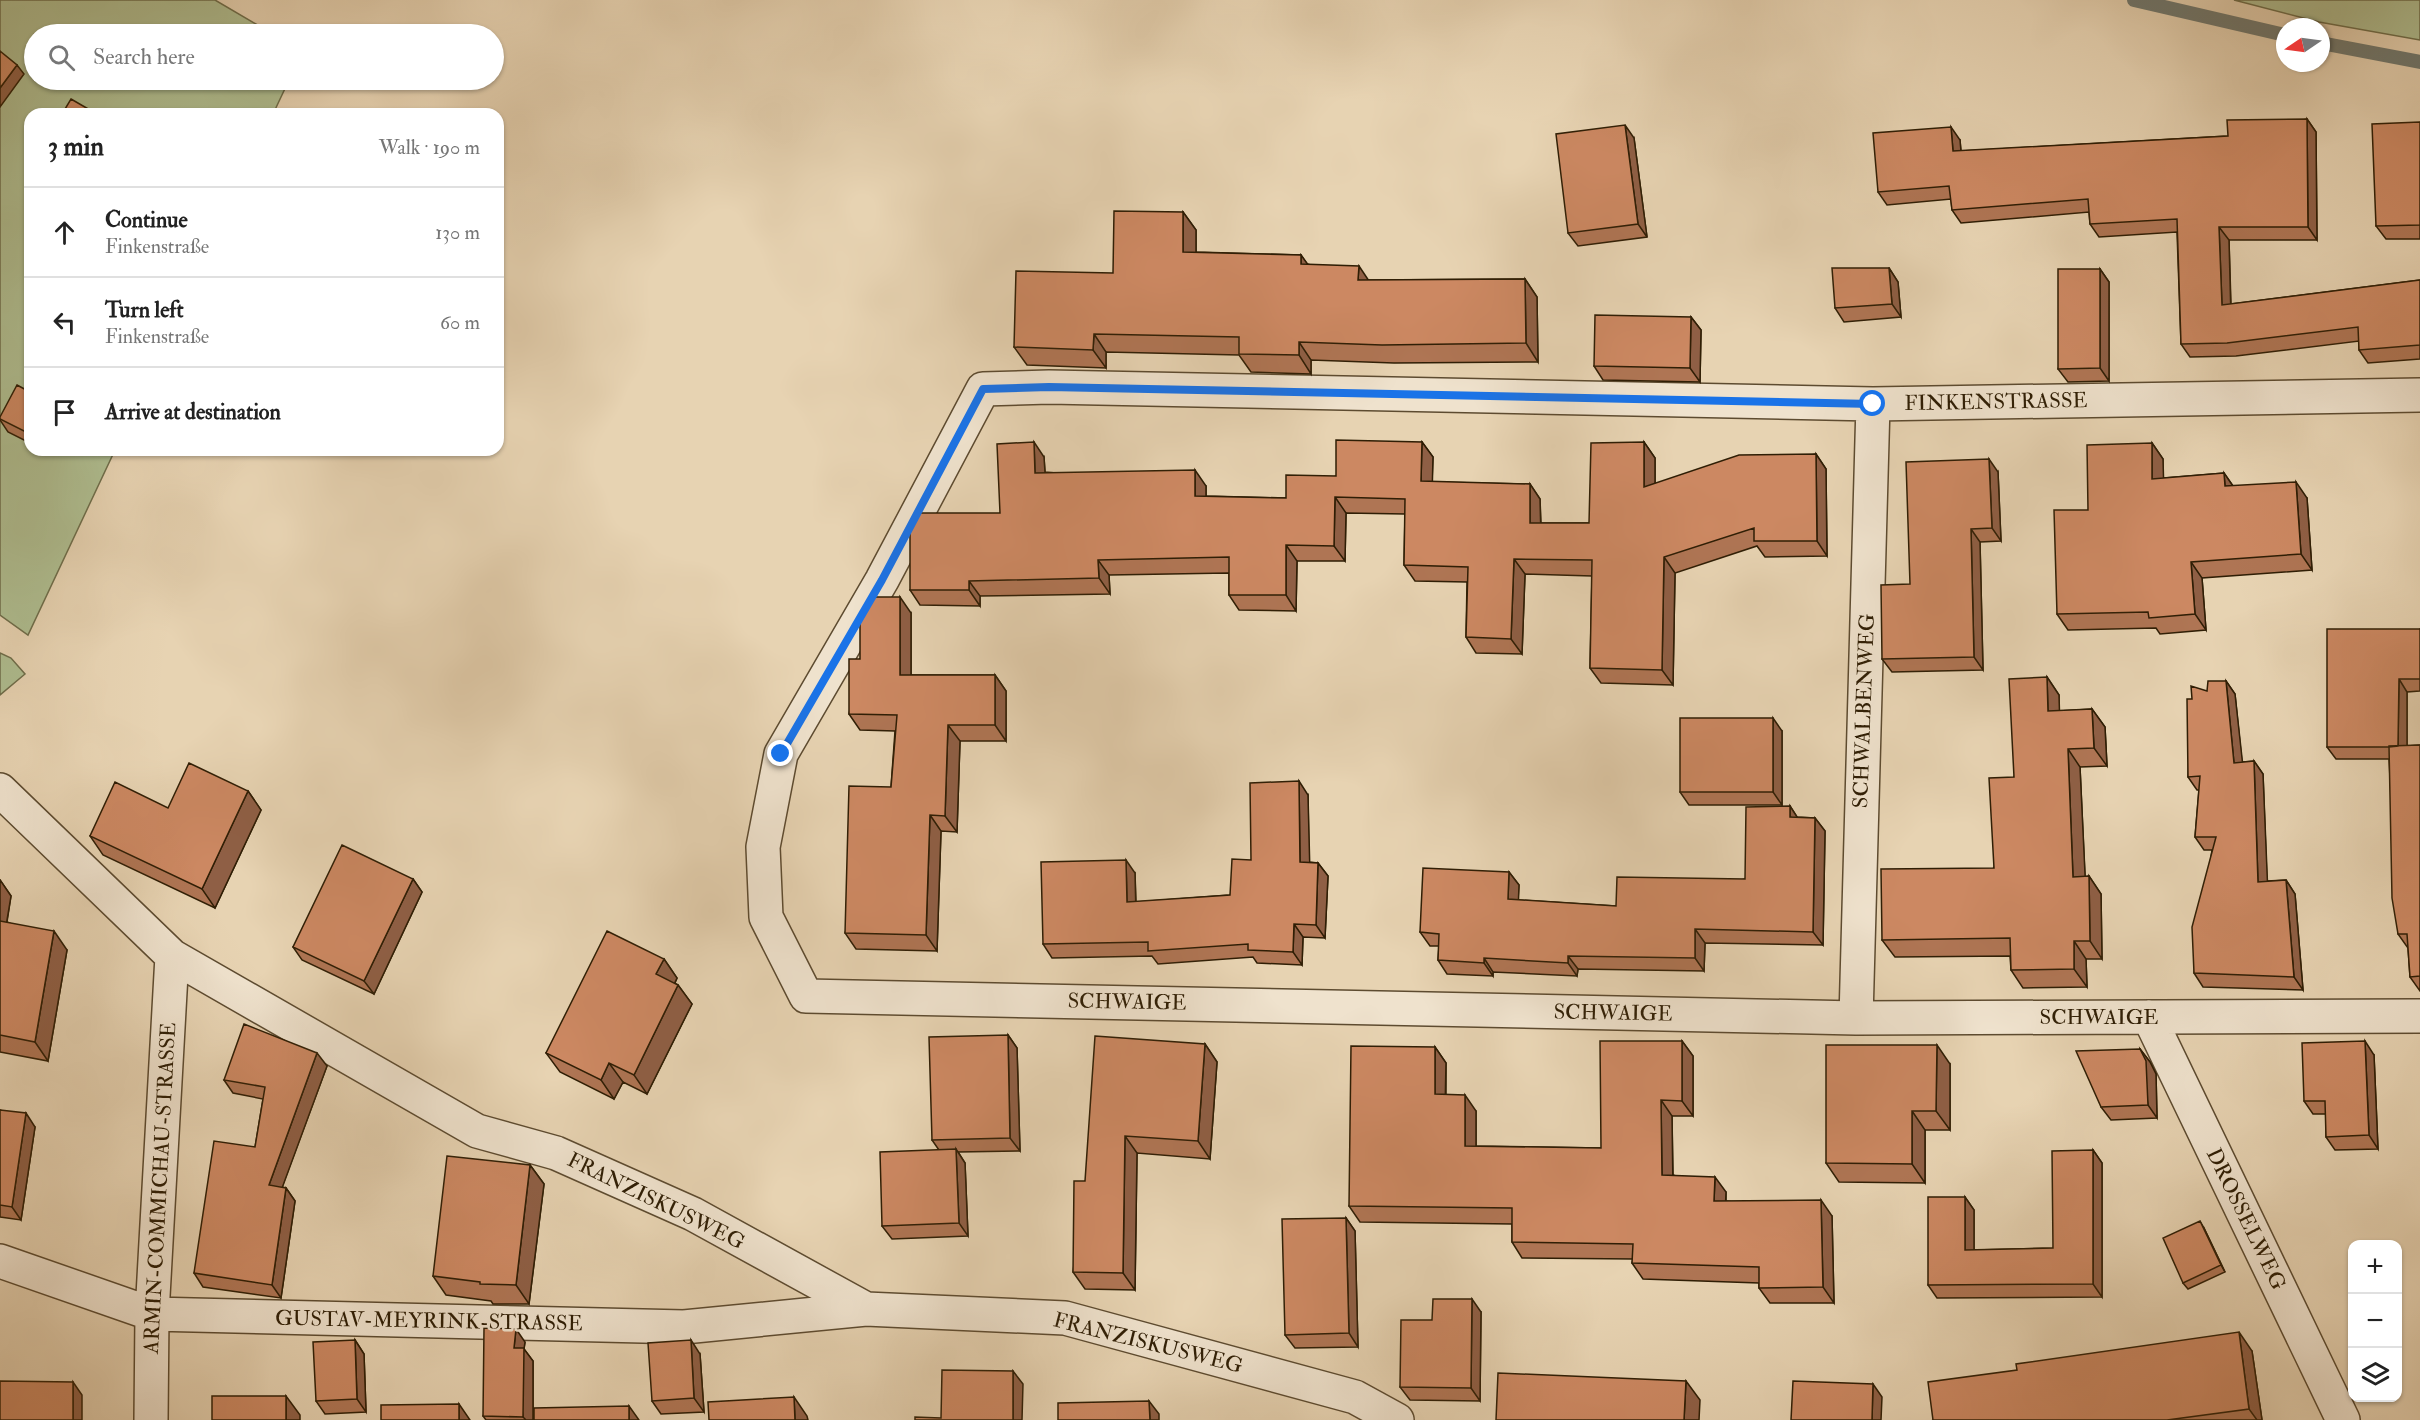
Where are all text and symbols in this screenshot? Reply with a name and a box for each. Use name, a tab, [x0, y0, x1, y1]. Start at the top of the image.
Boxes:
north arrow	[2276, 18, 2330, 72]
search box	[24, 24, 504, 90]
icon: search	[45, 41, 78, 74]
text: Search here	[93, 43, 195, 71]
text: 3 min	[48, 131, 104, 163]
text: Walk · 190 m	[379, 135, 480, 160]
text: Continue	[105, 206, 188, 234]
icon: ahead	[48, 216, 81, 249]
text: 130 m	[435, 220, 480, 245]
text: Finkenstraße	[105, 234, 209, 259]
text: Turn left	[105, 296, 184, 324]
icon: left	[48, 306, 81, 339]
text: 60 m	[440, 310, 480, 335]
text: Finkenstraße	[105, 324, 209, 349]
street label: FINKENSTRASSE	[1904, 387, 2088, 417]
route start	[1859, 390, 1885, 416]
icon: arrive	[48, 396, 81, 429]
text: Arrive at destination	[105, 398, 281, 426]
street label: SCHWALBENWEG	[1847, 613, 1881, 809]
route end	[767, 740, 793, 766]
street label: SCHWAIGE	[1067, 987, 1187, 1017]
street label: SCHWAIGE	[1553, 998, 1673, 1028]
street label: SCHWAIGE	[2040, 1004, 2158, 1031]
street label: ARMIN-COMMICHAU-STRASSE	[138, 1022, 182, 1355]
street label: DROSSELWEG	[2200, 1144, 2292, 1294]
street label: FRANZISKUSWEG	[563, 1146, 749, 1256]
map controls	[2348, 1240, 2402, 1402]
button: +	[2348, 1240, 2402, 1294]
button: −	[2348, 1294, 2402, 1348]
street label: GUSTAV-MEYRINK-STRASSE	[275, 1305, 583, 1337]
street label: FRANZISKUSWEG	[1051, 1306, 1245, 1380]
button: layers	[2348, 1348, 2402, 1402]

